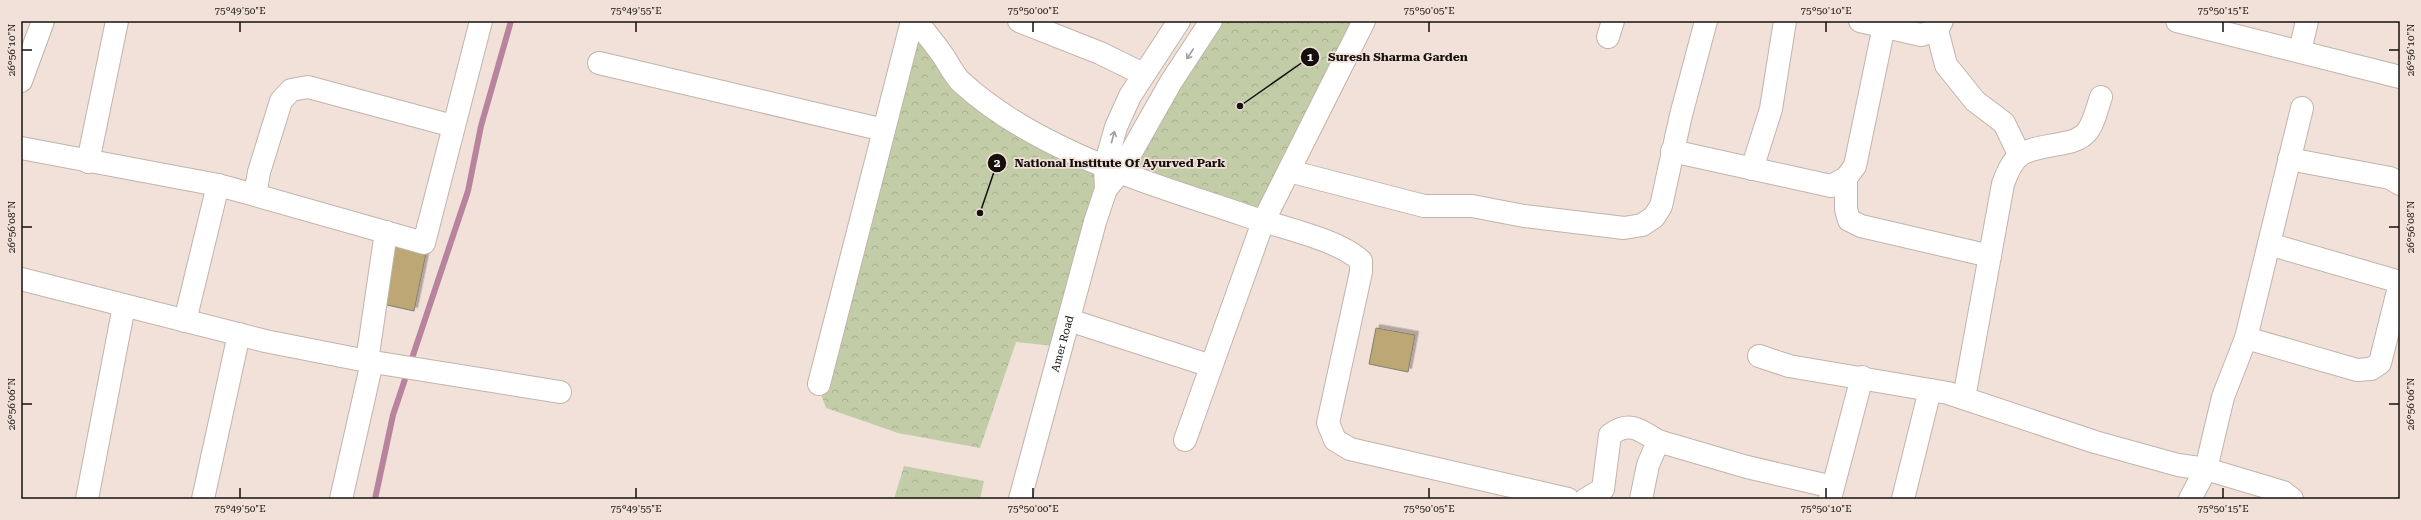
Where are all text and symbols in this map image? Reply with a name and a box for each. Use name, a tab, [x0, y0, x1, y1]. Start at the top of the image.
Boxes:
text: 75°49'50"E	[214, 5, 266, 16]
text: 75°49'55"E	[610, 5, 662, 16]
text: 75°50'00"E	[1007, 5, 1059, 16]
text: 75°50'05"E	[1403, 5, 1455, 16]
text: 75°50'10"E	[1800, 5, 1852, 16]
text: 75°50'15"E	[2197, 5, 2249, 16]
text: 26°56'10"N	[6, 24, 17, 76]
text: 26°56'10"N	[2405, 24, 2416, 76]
callout: Suresh Sharma Garden	[1300, 45, 1476, 69]
one-way arrow	[1186, 48, 1194, 59]
text: 1	[1307, 50, 1314, 64]
text: Suresh Sharma Garden	[1328, 50, 1468, 64]
one-way arrow	[1110, 131, 1117, 144]
callout: National Institute Of Ayurved Park	[987, 151, 1233, 175]
text: 2	[994, 156, 1001, 170]
text: National Institute Of Ayurved Park	[1015, 156, 1226, 170]
text: 26°56'08"N	[6, 201, 17, 253]
text: 26°56'08"N	[2405, 201, 2416, 253]
street label: Amer Road	[1049, 314, 1076, 374]
text: 26°56'06"N	[6, 378, 17, 430]
text: 26°56'06"N	[2405, 378, 2416, 430]
text: 75°49'50"E	[214, 503, 266, 514]
text: 75°49'55"E	[610, 503, 662, 514]
text: 75°50'00"E	[1007, 503, 1059, 514]
text: 75°50'05"E	[1403, 503, 1455, 514]
text: 75°50'10"E	[1800, 503, 1852, 514]
text: 75°50'15"E	[2197, 503, 2249, 514]

